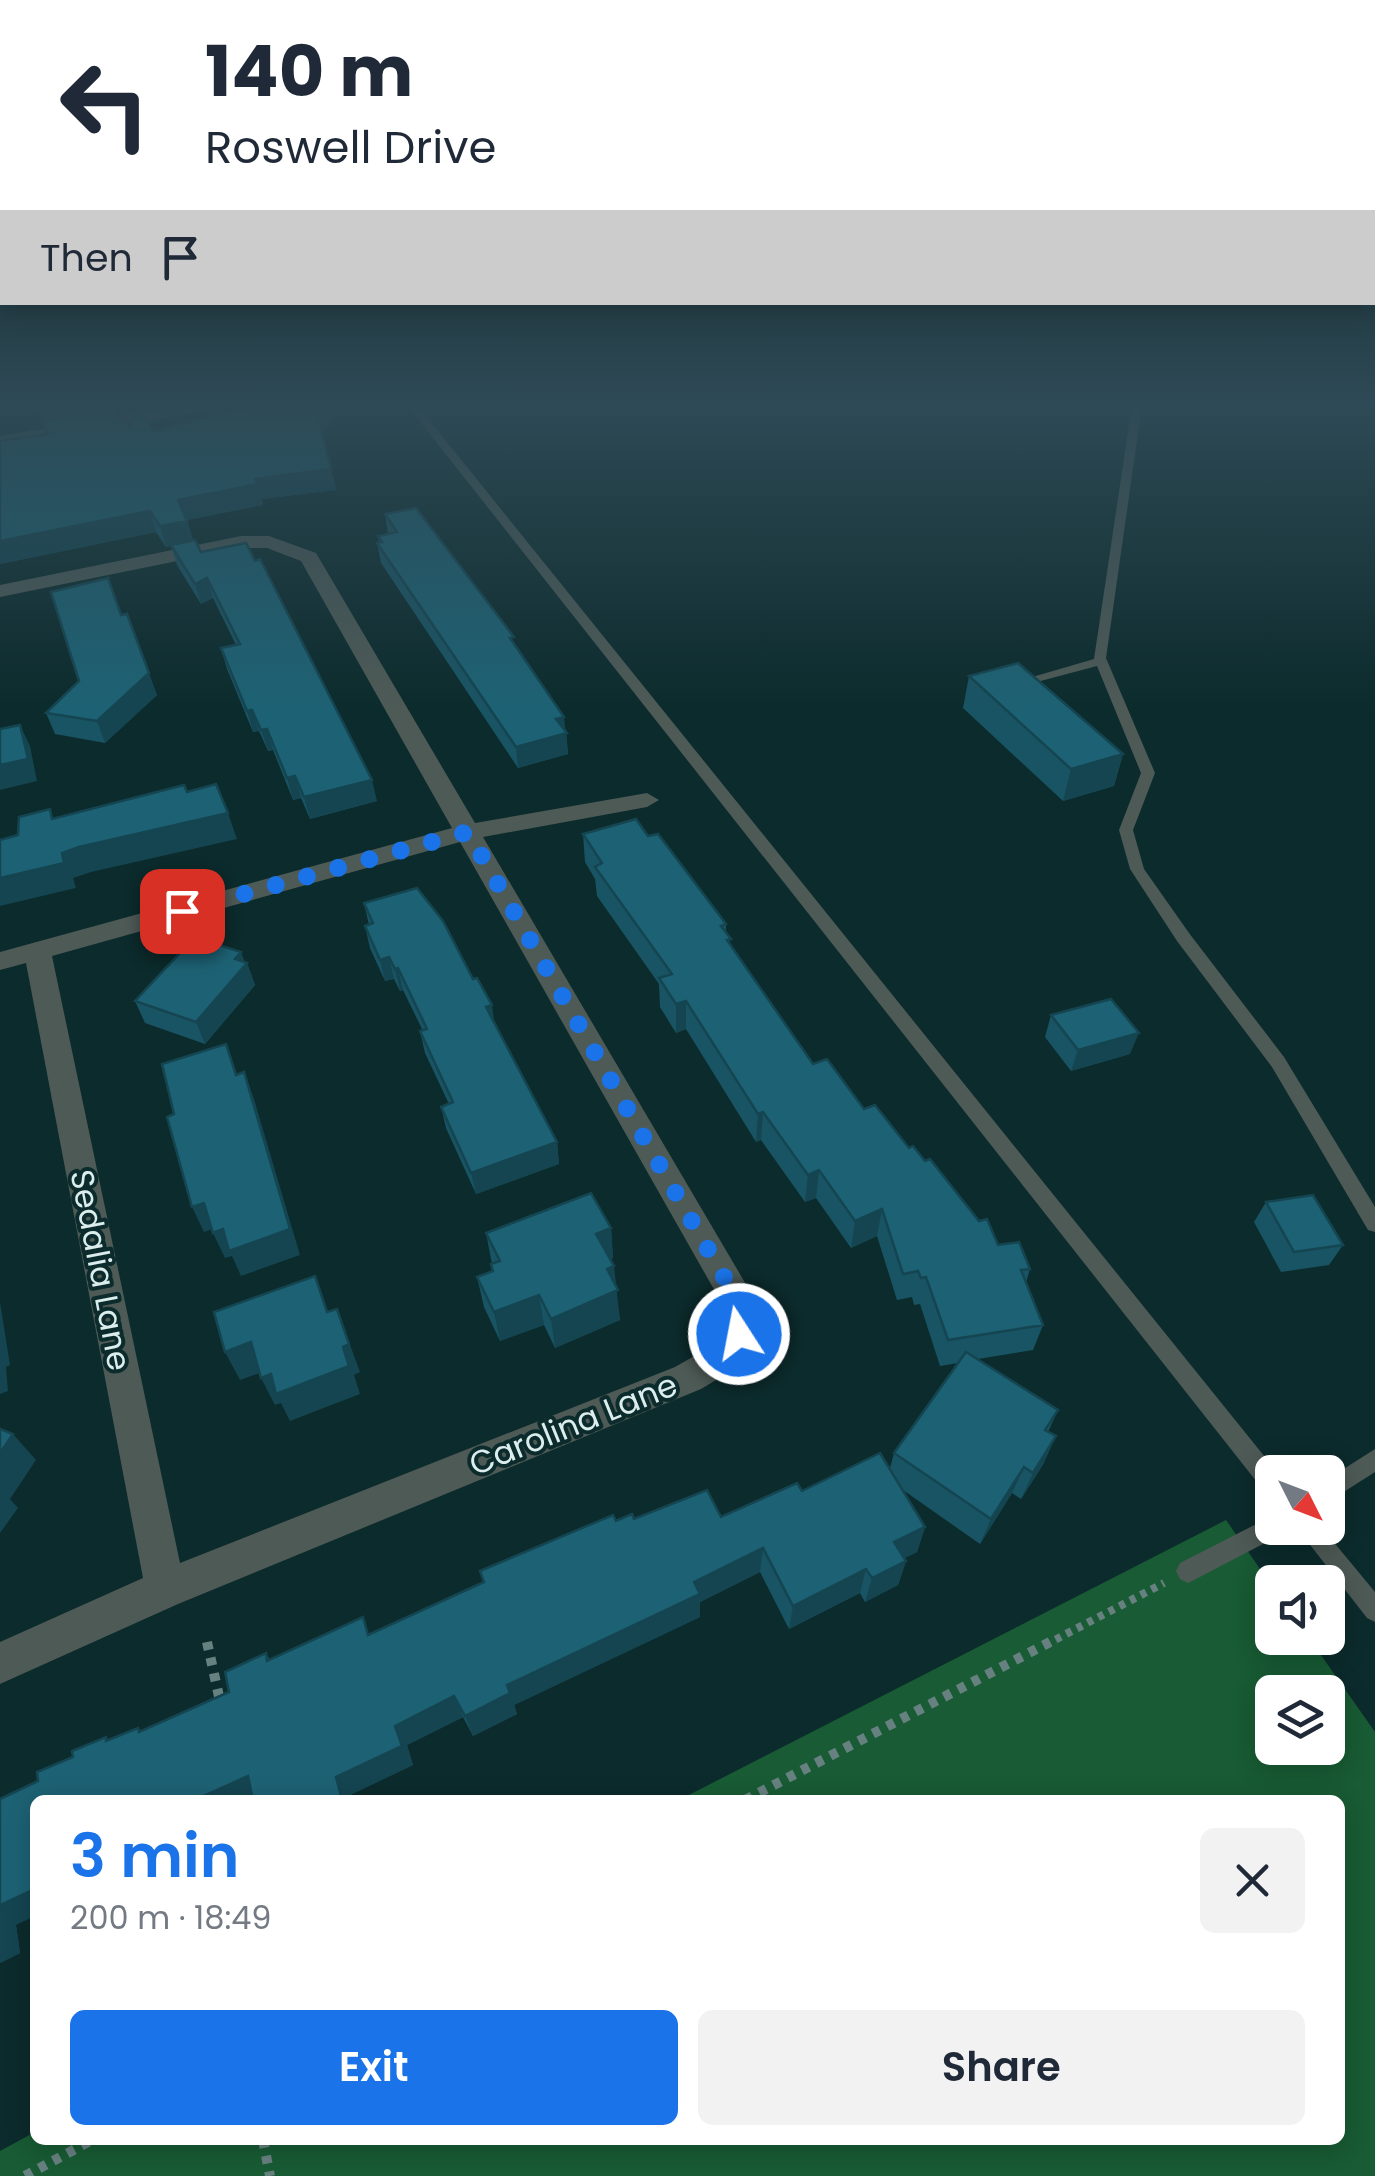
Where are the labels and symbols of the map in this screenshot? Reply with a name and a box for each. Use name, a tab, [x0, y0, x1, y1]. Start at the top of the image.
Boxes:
pin	[140, 869, 225, 954]
street label: Sedalia Lane	[59, 1166, 143, 1374]
position arrow	[687, 1282, 791, 1386]
street label: Carolina Lane	[462, 1362, 684, 1486]
north arrow	[1255, 1455, 1345, 1545]

